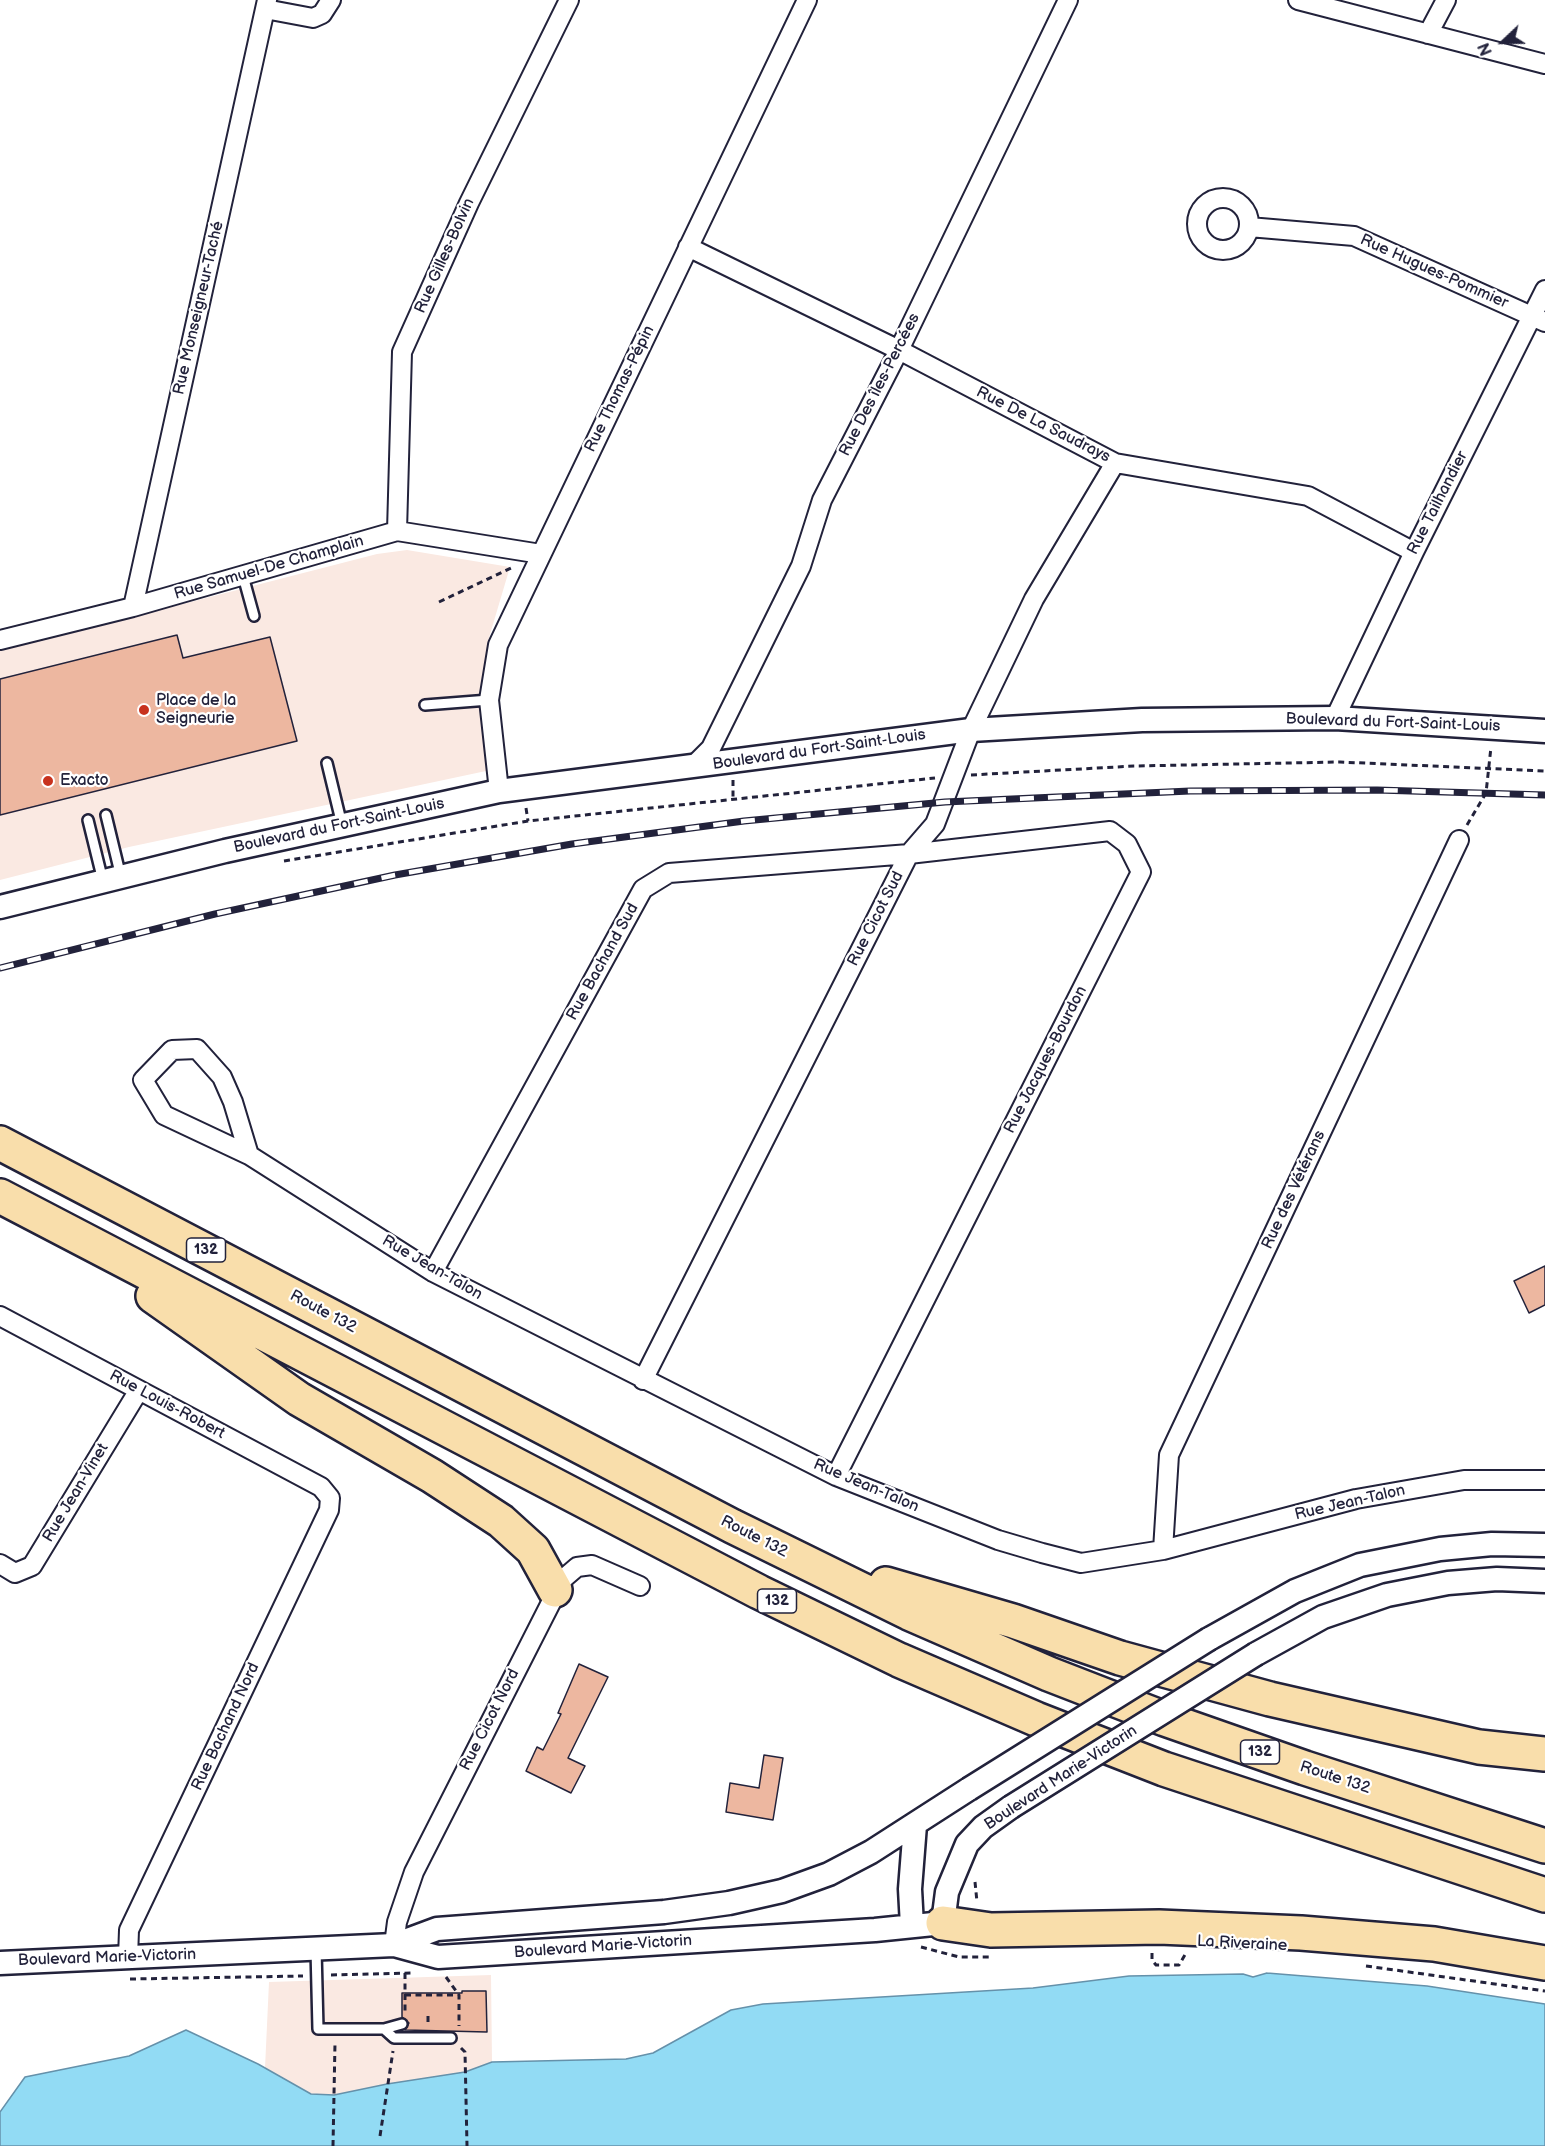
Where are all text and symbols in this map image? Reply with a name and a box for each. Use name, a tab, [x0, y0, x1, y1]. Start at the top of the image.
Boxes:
north arrow	[1473, 12, 1533, 72]
text: N	[1475, 40, 1497, 58]
street label: Rue Gilles-Bolvin	[411, 195, 479, 317]
street label: Rue Monseigneur-Taché	[170, 219, 228, 397]
street label: Rue Hugues-Pommier	[1357, 231, 1511, 313]
street label: Rue Des îles-Percées	[836, 310, 924, 460]
street label: Rue Thomas-Pépin	[581, 323, 659, 455]
street label: Rue De La Saudrays	[973, 383, 1113, 467]
street label: Rue Tailhandier	[1404, 448, 1472, 558]
street label: Rue Samuel-De Champlain	[172, 532, 366, 604]
place label: Place de la Seigneurie	[156, 691, 236, 729]
marker: Place de la Seigneurie	[137, 703, 151, 717]
street label: Boulevard du Fort-Saint-Louis	[1285, 710, 1501, 736]
street label: Boulevard du Fort-Saint-Louis	[711, 726, 927, 774]
place label: Exacto	[60, 771, 109, 791]
marker: Exacto	[41, 774, 55, 788]
street label: Boulevard du Fort-Saint-Louis	[232, 794, 446, 858]
street label: Rue Cicot Sud	[844, 868, 908, 970]
street label: Rue Bachand Sud	[563, 900, 643, 1024]
street label: Rue Jacques-Bourdon	[1001, 983, 1091, 1137]
street label: Rue des Vétérans	[1258, 1128, 1330, 1252]
street label: Rue Jean-Talon	[378, 1231, 486, 1305]
road number: 132	[186, 1238, 226, 1262]
street label: Route 132	[286, 1286, 360, 1338]
street label: Rue Louis-Robert	[106, 1366, 228, 1444]
street label: Rue Jean-Vinet	[39, 1440, 113, 1546]
street label: Rue Jean-Talon	[810, 1455, 922, 1517]
street label: Rue Jean-Talon	[1293, 1481, 1407, 1525]
street label: Route 132	[717, 1512, 791, 1562]
road number: 132	[758, 1589, 796, 1613]
street label: Rue Bachand Nord	[188, 1660, 264, 1794]
street label: Rue Cicot Nord	[456, 1666, 524, 1774]
street label: Boulevard Marie-Victorin	[981, 1721, 1141, 1835]
road number: 132	[1240, 1740, 1280, 1764]
street label: Route 132	[1297, 1758, 1373, 1798]
street label: Boulevard Marie-Victorin	[513, 1931, 693, 1963]
street label: La Riveraine	[1196, 1932, 1288, 1956]
street label: Boulevard Marie-Victorin	[18, 1945, 196, 1971]

